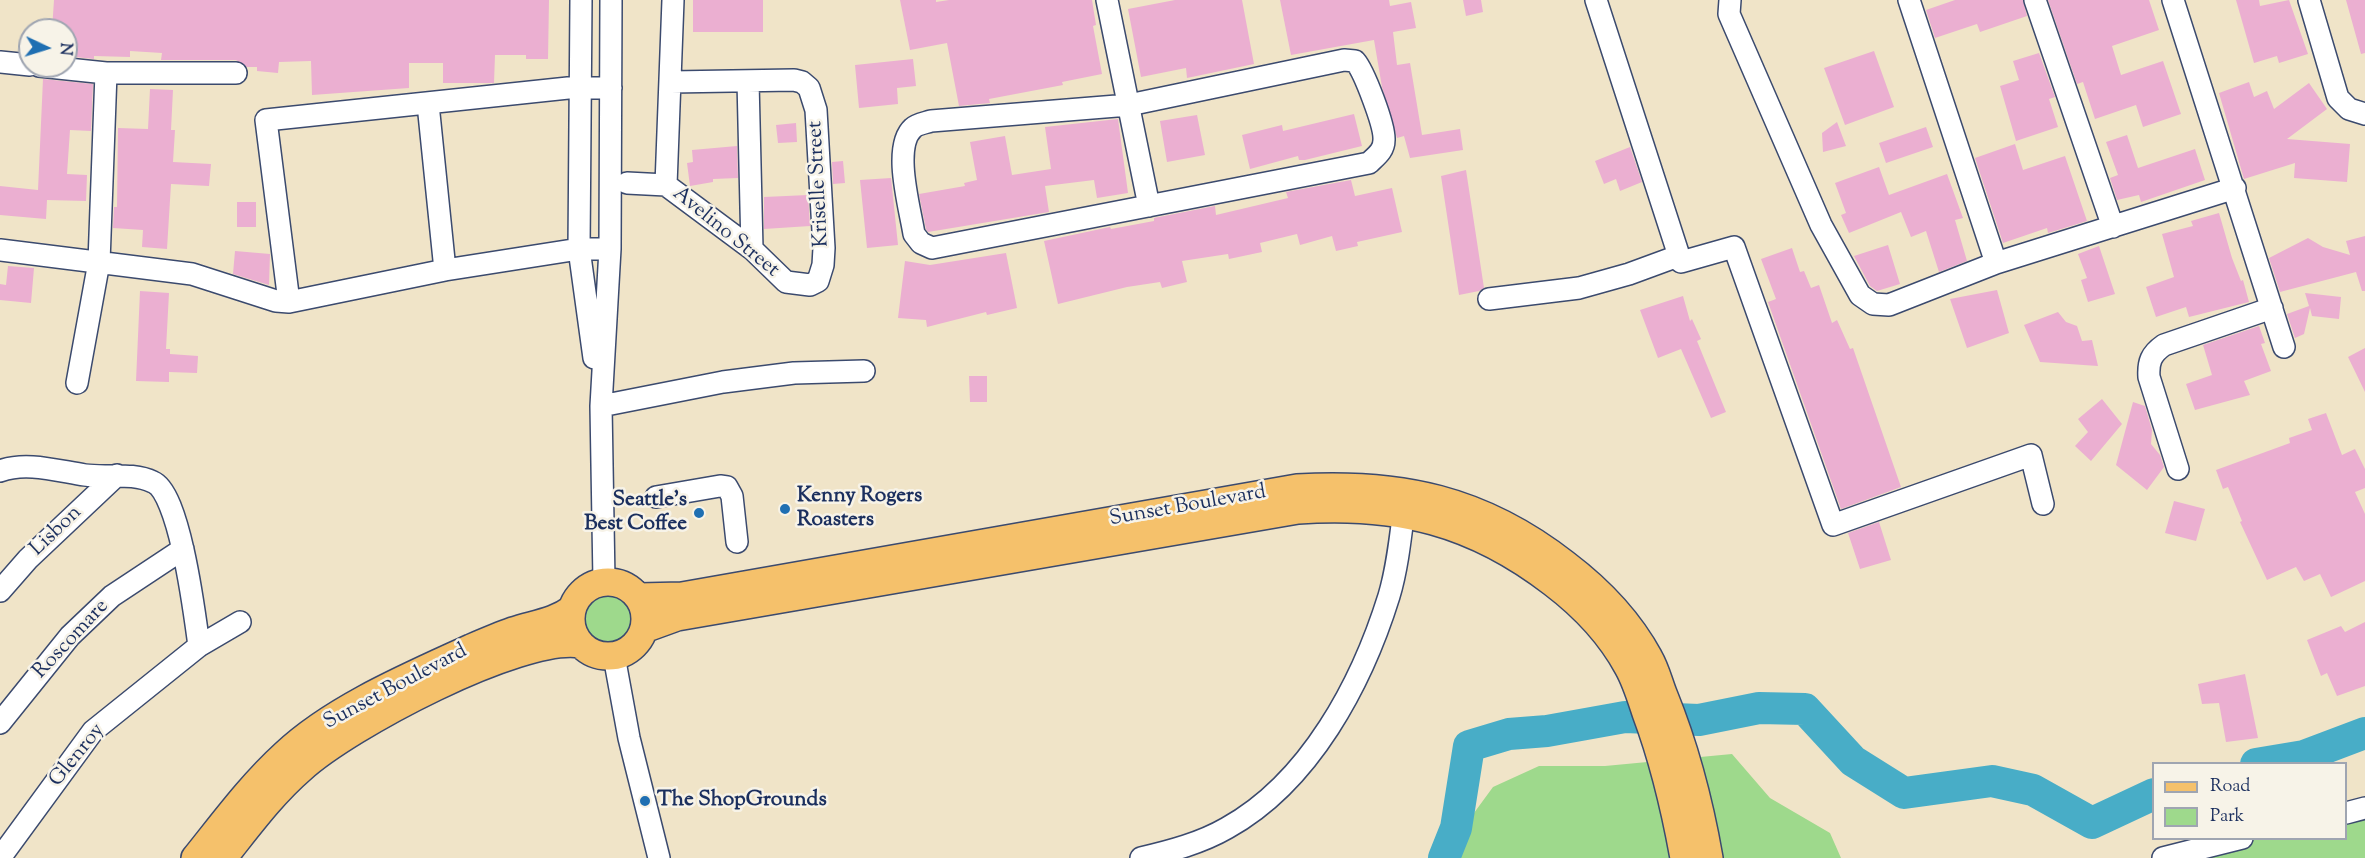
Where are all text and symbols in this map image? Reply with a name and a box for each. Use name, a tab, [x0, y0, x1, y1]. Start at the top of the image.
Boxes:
north arrow	[18, 18, 78, 78]
text: N	[53, 42, 76, 56]
street label: Kriselle Street	[804, 120, 836, 248]
street label: Avelino Street	[666, 182, 784, 284]
street label: Sunset Boulevard	[1108, 481, 1268, 533]
place label: Kenny Rogers Roasters	[797, 484, 922, 534]
place label: Seattle's Best Coffee	[584, 488, 687, 538]
street label: Lisbon	[26, 501, 88, 563]
marker: Kenny Rogers Roasters	[778, 502, 792, 516]
marker: Seattle's Best Coffee	[692, 506, 706, 520]
street label: Roscomare	[29, 595, 115, 685]
street label: Sunset Boulevard	[320, 640, 472, 736]
street label: Glenroy	[45, 719, 111, 793]
legend	[2152, 762, 2347, 840]
text: Road	[2210, 774, 2250, 800]
place label: The ShopGrounds	[657, 788, 827, 814]
marker: The ShopGrounds	[638, 794, 652, 808]
text: Park	[2210, 804, 2244, 830]

